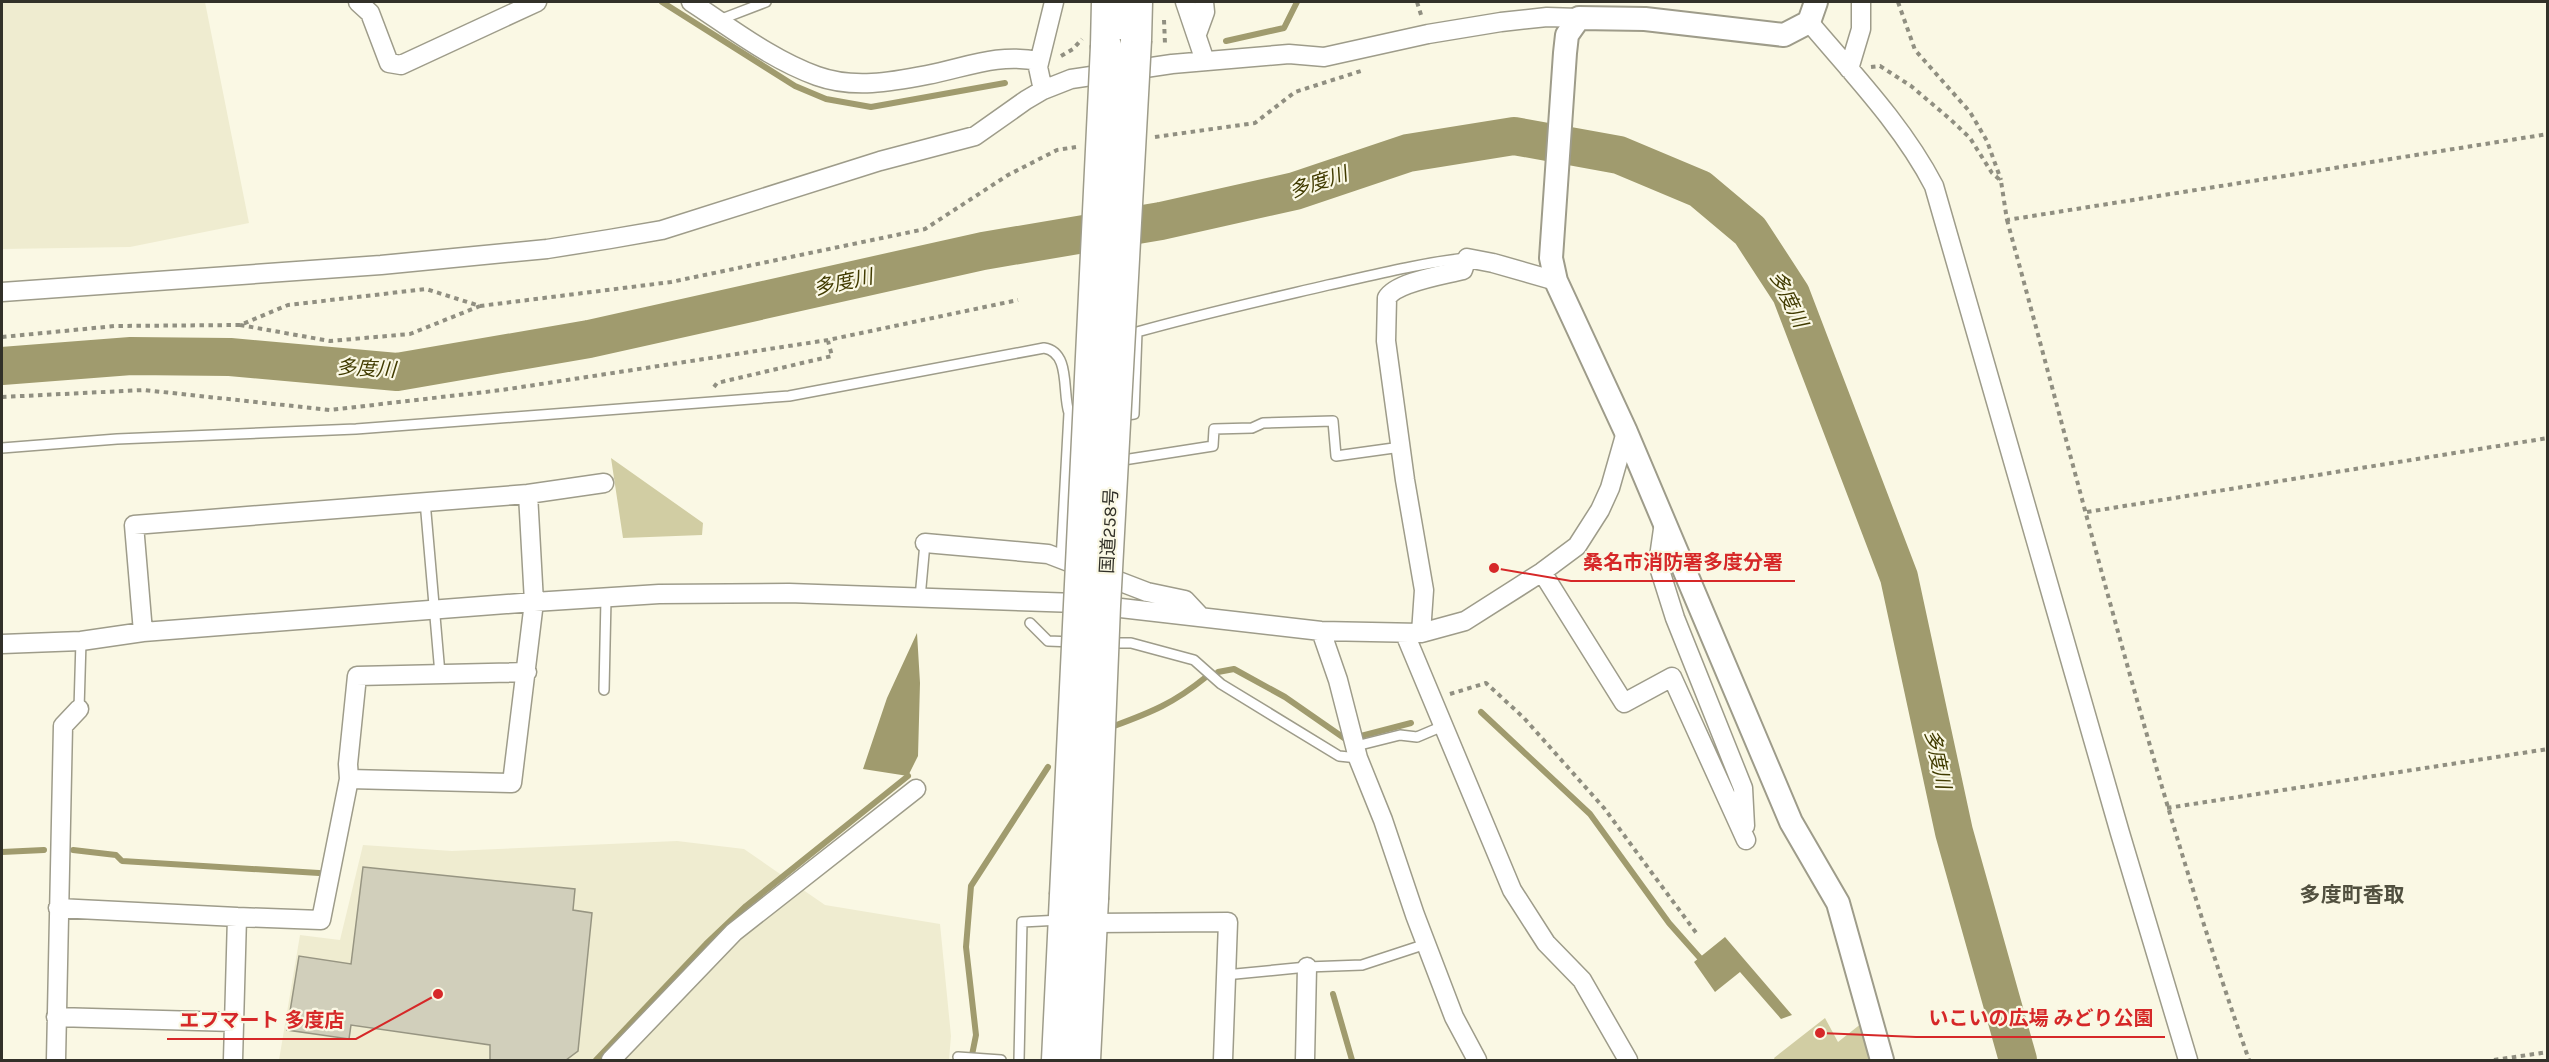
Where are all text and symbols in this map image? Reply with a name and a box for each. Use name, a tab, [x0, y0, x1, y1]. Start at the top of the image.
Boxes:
water label: 多度川	[1286, 162, 1352, 203]
water label: 多度川	[811, 265, 877, 300]
water label: 多度川	[1765, 267, 1813, 333]
water label: 多度川	[335, 355, 399, 382]
street label: 国道258号	[1096, 488, 1122, 574]
callout: 桑名市消防署多度分署	[1571, 543, 1795, 581]
text: 桑名市消防署多度分署	[1583, 551, 1783, 574]
water label: 多度川	[1920, 727, 1955, 793]
district label: 多度町香取	[2300, 883, 2405, 907]
callout: いこいの広場 みどり公園	[1916, 999, 2165, 1037]
callout: エフマート 多度店	[167, 1001, 356, 1039]
text: いこいの広場 みどり公園	[1928, 1007, 2154, 1030]
text: エフマート 多度店	[179, 1009, 345, 1032]

